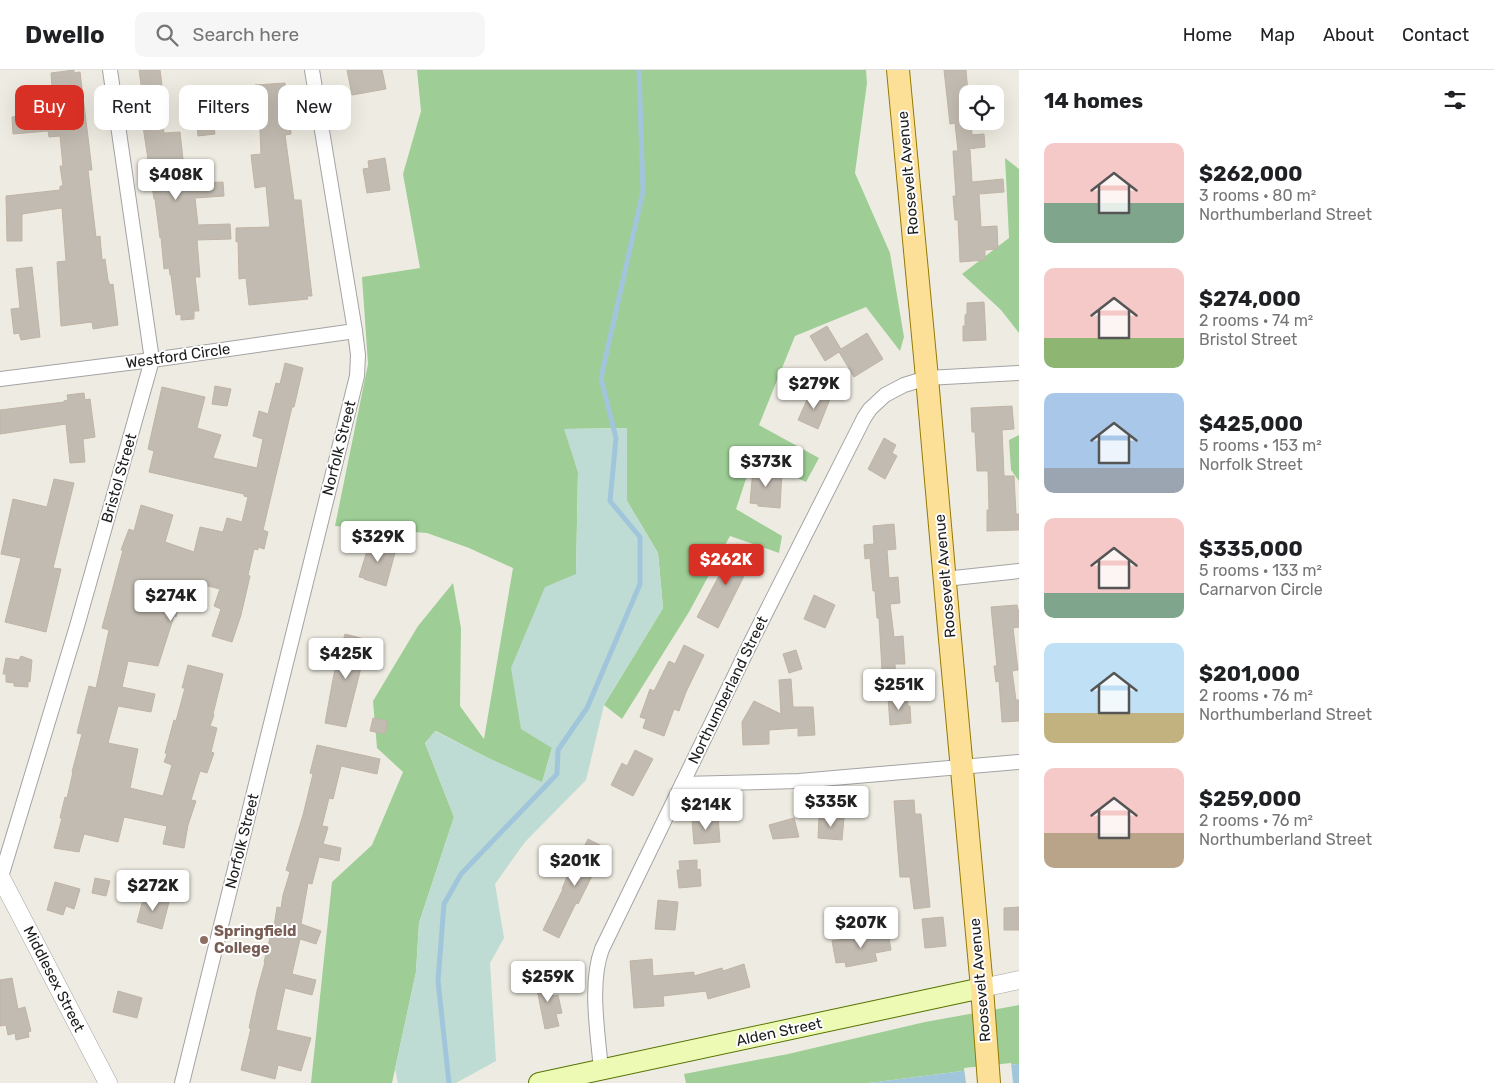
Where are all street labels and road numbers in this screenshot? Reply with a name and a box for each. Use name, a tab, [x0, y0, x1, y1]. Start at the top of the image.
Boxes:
street label: Roosevelt Avenue	[894, 110, 922, 236]
street label: Westford Circle	[125, 340, 231, 372]
street label: Norfolk Street	[319, 399, 360, 497]
street label: Bristol Street	[98, 431, 140, 525]
street label: Roosevelt Avenue	[931, 513, 959, 639]
street label: Northumberland Street	[684, 613, 772, 767]
street label: Norfolk Street	[222, 792, 263, 890]
street label: Roosevelt Avenue	[966, 917, 994, 1043]
street label: Middlesex Street	[20, 923, 89, 1035]
street label: Alden Street	[735, 1014, 824, 1050]

